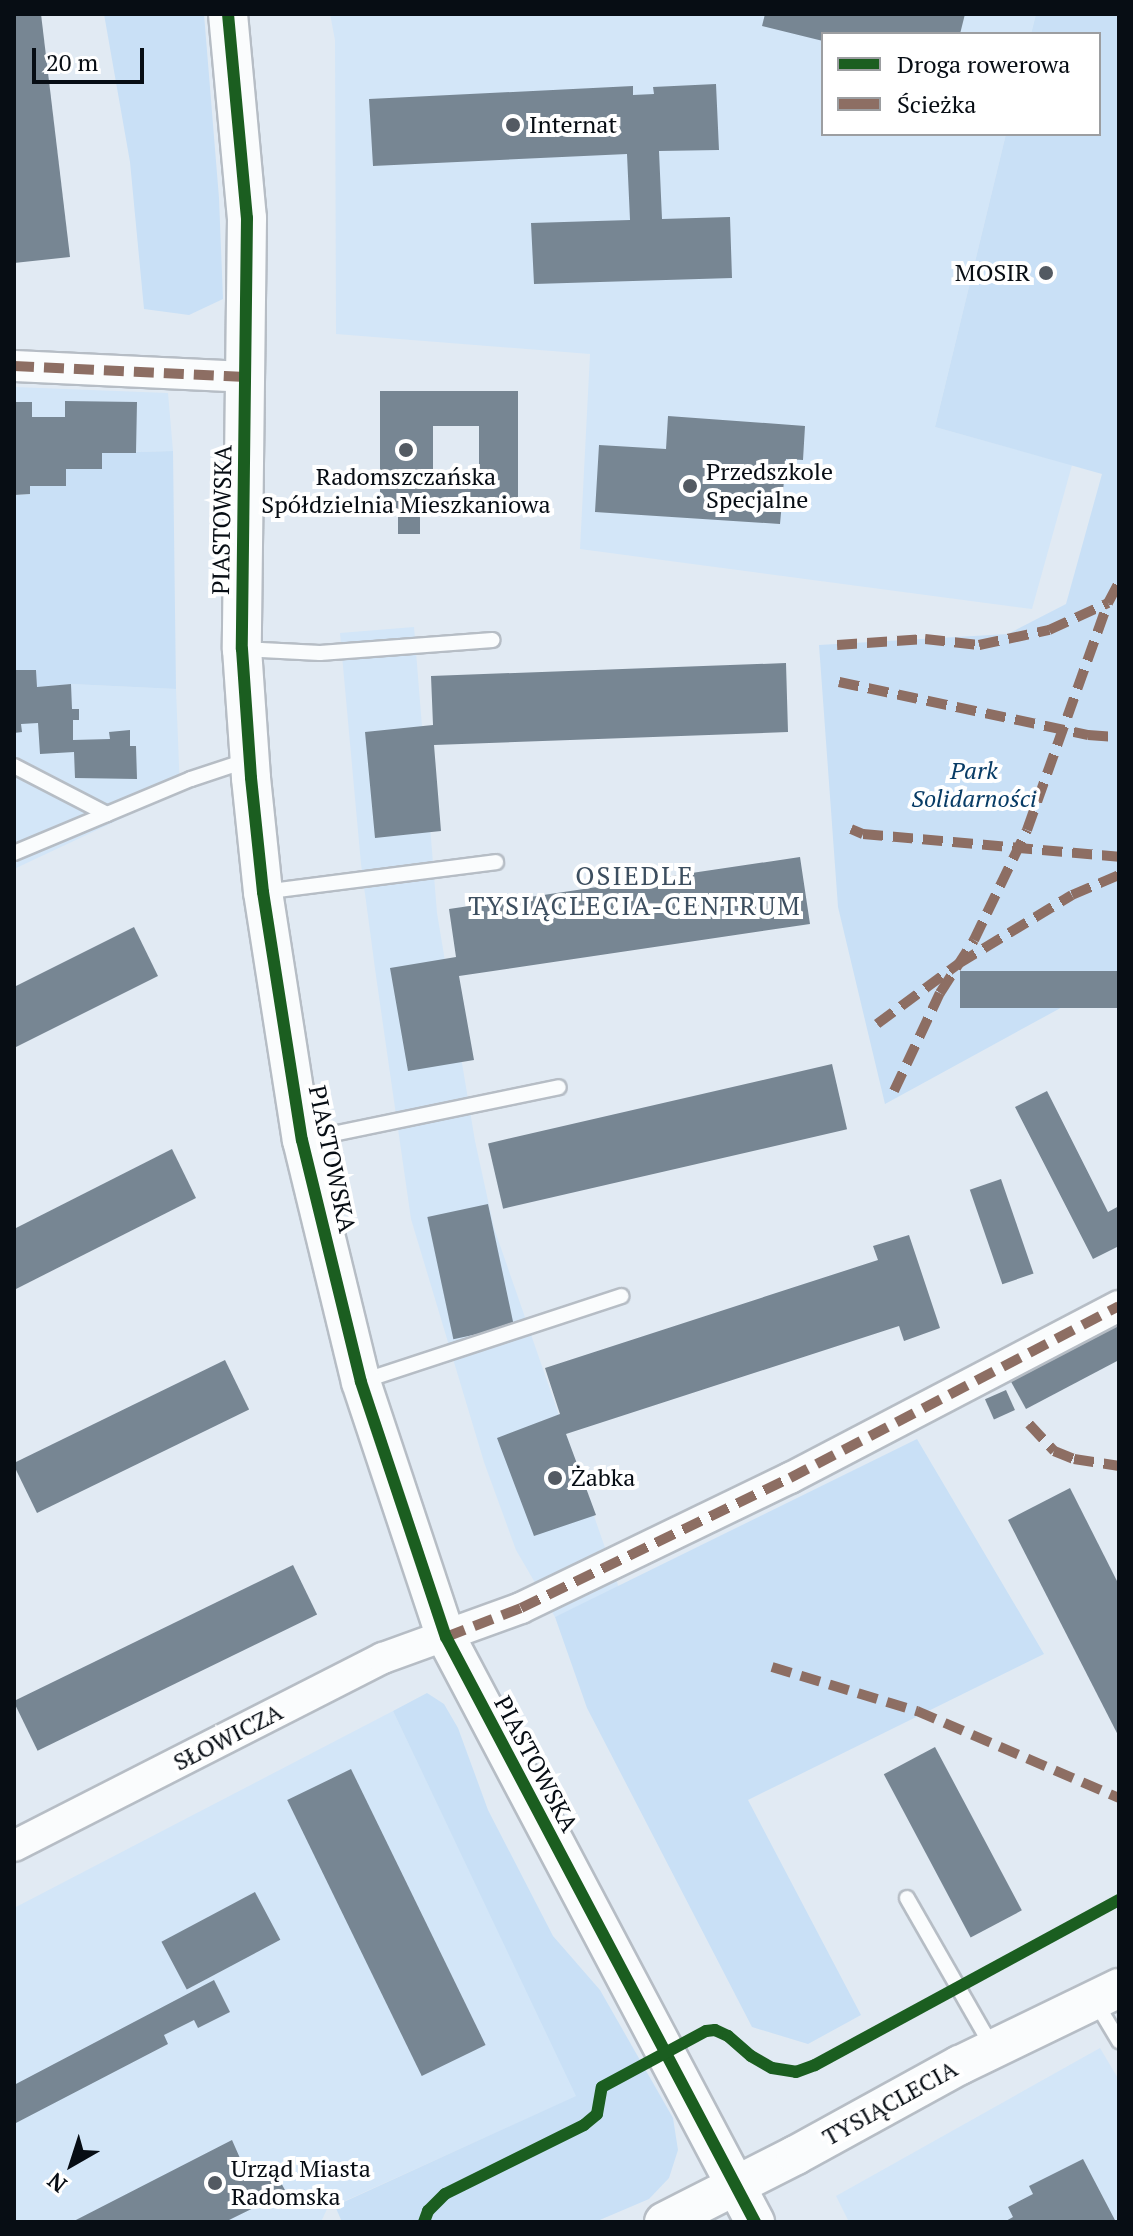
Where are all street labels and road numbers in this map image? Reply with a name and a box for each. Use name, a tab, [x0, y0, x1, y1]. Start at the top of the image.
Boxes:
street label: PIASTOWSKA	[206, 445, 238, 595]
street label: PIASTOWSKA	[302, 1083, 362, 1235]
street label: PIASTOWSKA	[488, 1691, 584, 1837]
street label: SŁOWICZA	[169, 1697, 287, 1777]
street label: TYSIĄCLECIA	[818, 2054, 962, 2152]

